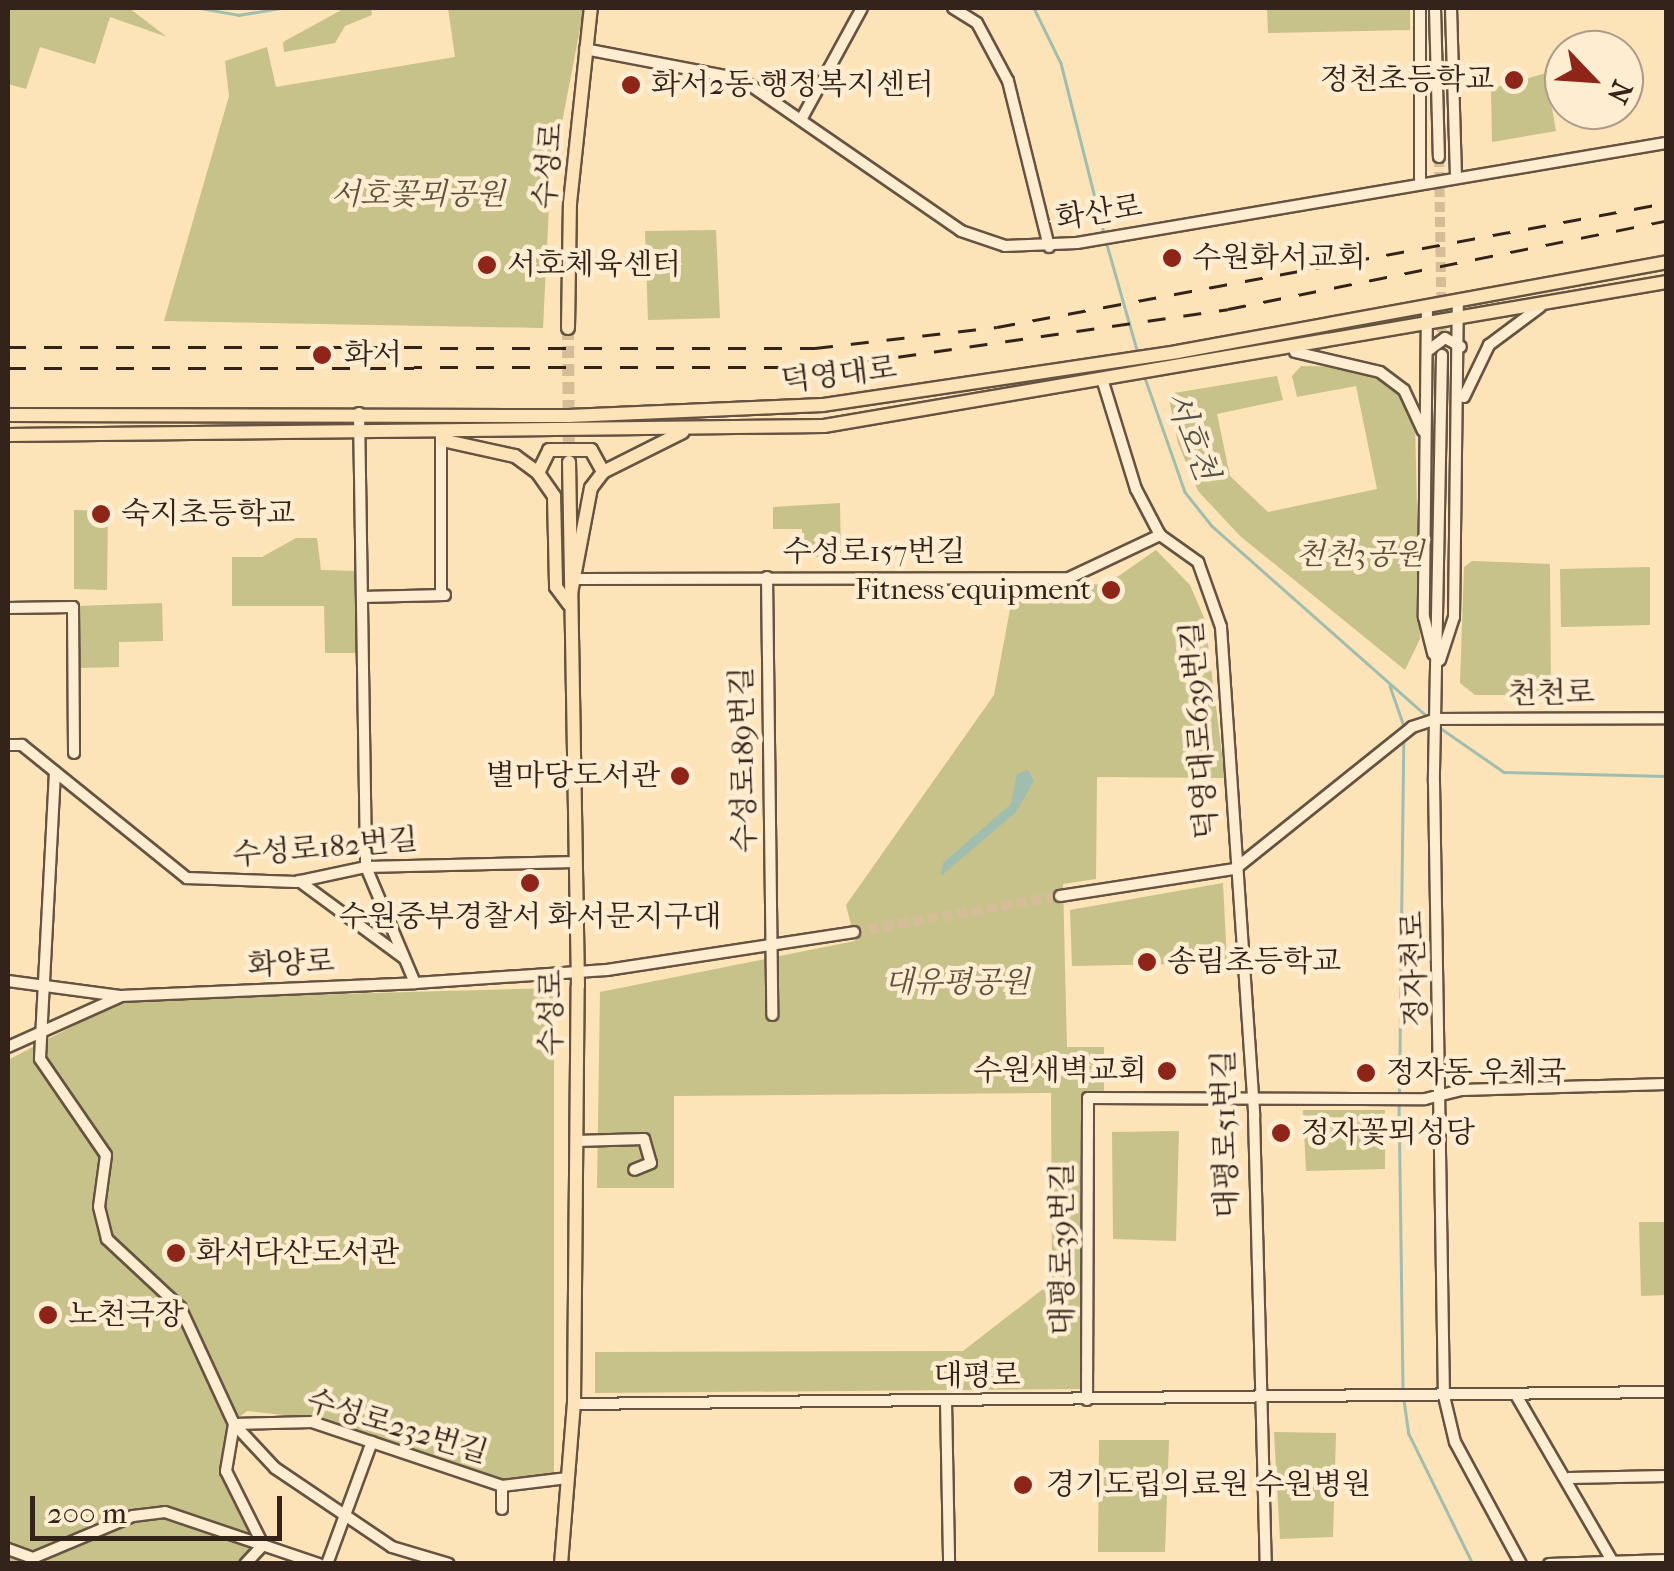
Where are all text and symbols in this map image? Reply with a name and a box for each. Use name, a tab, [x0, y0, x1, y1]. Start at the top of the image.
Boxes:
north arrow	[1544, 30, 1644, 130]
place label: 정천초등학교	[1320, 62, 1494, 98]
place label: 화서2동 행정복지센터	[651, 67, 934, 103]
marker: 정천초등학교	[1503, 69, 1525, 91]
marker: 화서2동 행정복지센터	[620, 74, 642, 96]
text: N	[1600, 75, 1639, 109]
street label: 수성로	[527, 121, 571, 211]
park label: 서호꽃뫼공원	[331, 177, 505, 213]
street label: 화산로	[1053, 188, 1145, 238]
place label: 수원화서교회	[1192, 240, 1366, 276]
place label: 서호체육센터	[507, 247, 681, 283]
marker: 수원화서교회	[1161, 247, 1183, 269]
marker: 서호체육센터	[476, 254, 498, 276]
place label: 화서	[344, 337, 402, 373]
marker: 화서	[309, 342, 335, 368]
street label: 덕영대로	[779, 350, 899, 400]
water label: 서호천	[1156, 386, 1226, 486]
place label: 숙지초등학교	[121, 496, 295, 532]
marker: 숙지초등학교	[90, 503, 112, 525]
street label: 수성로157번길	[783, 534, 965, 570]
park label: 천천3공원	[1296, 537, 1424, 573]
place label: Fitness equipment	[855, 572, 1091, 608]
marker: Fitness equipment	[1100, 579, 1122, 601]
street label: 덕영대로639번길	[1174, 620, 1226, 840]
street label: 수성로189번길	[724, 666, 764, 854]
street label: 천천로	[1507, 675, 1595, 713]
place label: 별마당도서관	[486, 758, 660, 794]
marker: 별마당도서관	[669, 765, 691, 787]
street label: 수성로182번길	[231, 822, 419, 874]
marker: 수원중부경찰서 화서문지구대	[519, 872, 541, 894]
place label: 수원중부경찰서 화서문지구대	[338, 899, 722, 935]
street label: 정자천로	[1395, 910, 1435, 1028]
street label: 화양로	[247, 944, 335, 984]
place label: 송림초등학교	[1167, 944, 1341, 980]
marker: 송림초등학교	[1136, 951, 1158, 973]
park label: 대유평공원	[885, 965, 1029, 1001]
street label: 수성로	[534, 970, 570, 1056]
street label: 대평로51번길	[1207, 1049, 1245, 1219]
place label: 수원새벽교회	[973, 1053, 1147, 1089]
place label: 정자동 우체국	[1386, 1055, 1566, 1091]
marker: 수원새벽교회	[1156, 1060, 1178, 1082]
marker: 정자동 우체국	[1355, 1062, 1377, 1084]
place label: 정자꽃뫼성당	[1301, 1115, 1475, 1151]
marker: 정자꽃뫼성당	[1270, 1122, 1292, 1144]
street label: 대평로39번길	[1045, 1163, 1081, 1335]
place label: 화서다산도서관	[196, 1235, 399, 1271]
marker: 화서다산도서관	[165, 1242, 187, 1264]
place label: 노천극장	[68, 1297, 184, 1333]
marker: 노천극장	[37, 1304, 59, 1326]
street label: 대평로	[934, 1358, 1020, 1394]
street label: 수성로232번길	[302, 1382, 492, 1472]
place label: 경기도립의료원 수원병원	[1046, 1467, 1371, 1503]
marker: 경기도립의료원 수원병원	[1010, 1472, 1036, 1498]
scale bar	[35, 1476, 288, 1538]
text: 200 m	[47, 1496, 127, 1531]

